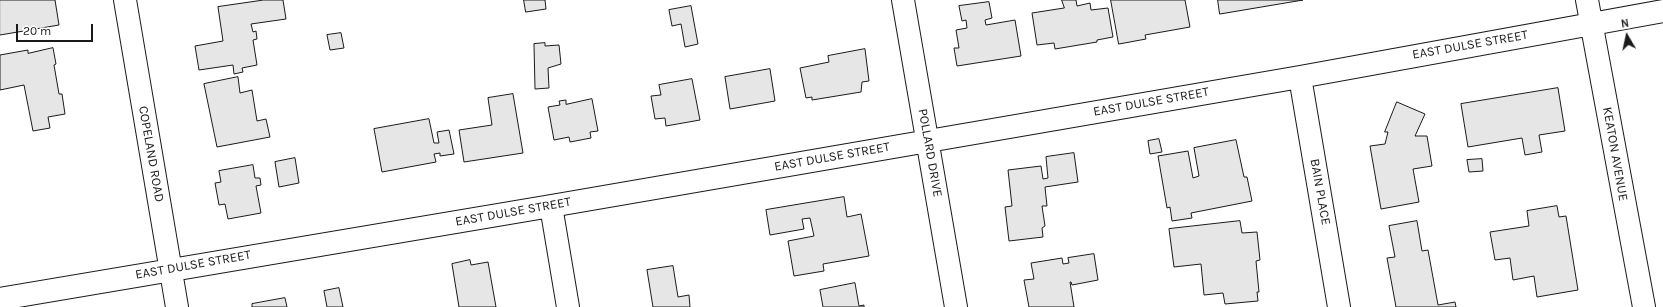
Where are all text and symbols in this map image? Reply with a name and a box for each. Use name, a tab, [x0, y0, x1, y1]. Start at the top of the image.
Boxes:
scale bar	[18, 16, 95, 42]
north arrow	[1607, 16, 1647, 56]
text: N	[1620, 17, 1630, 31]
text: 20 m	[23, 24, 51, 38]
street label: EAST DULSE STREET	[1411, 27, 1529, 63]
street label: EAST DULSE STREET	[1092, 84, 1210, 120]
street label: COPELAND ROAD	[135, 105, 167, 203]
street label: KEATON AVENUE	[1599, 106, 1631, 202]
street label: POLLARD DRIVE	[915, 108, 945, 198]
street label: EAST DULSE STREET	[773, 139, 891, 175]
street label: BAIN PLACE	[1306, 158, 1334, 226]
street label: EAST DULSE STREET	[454, 194, 572, 230]
street label: EAST DULSE STREET	[134, 247, 252, 283]

